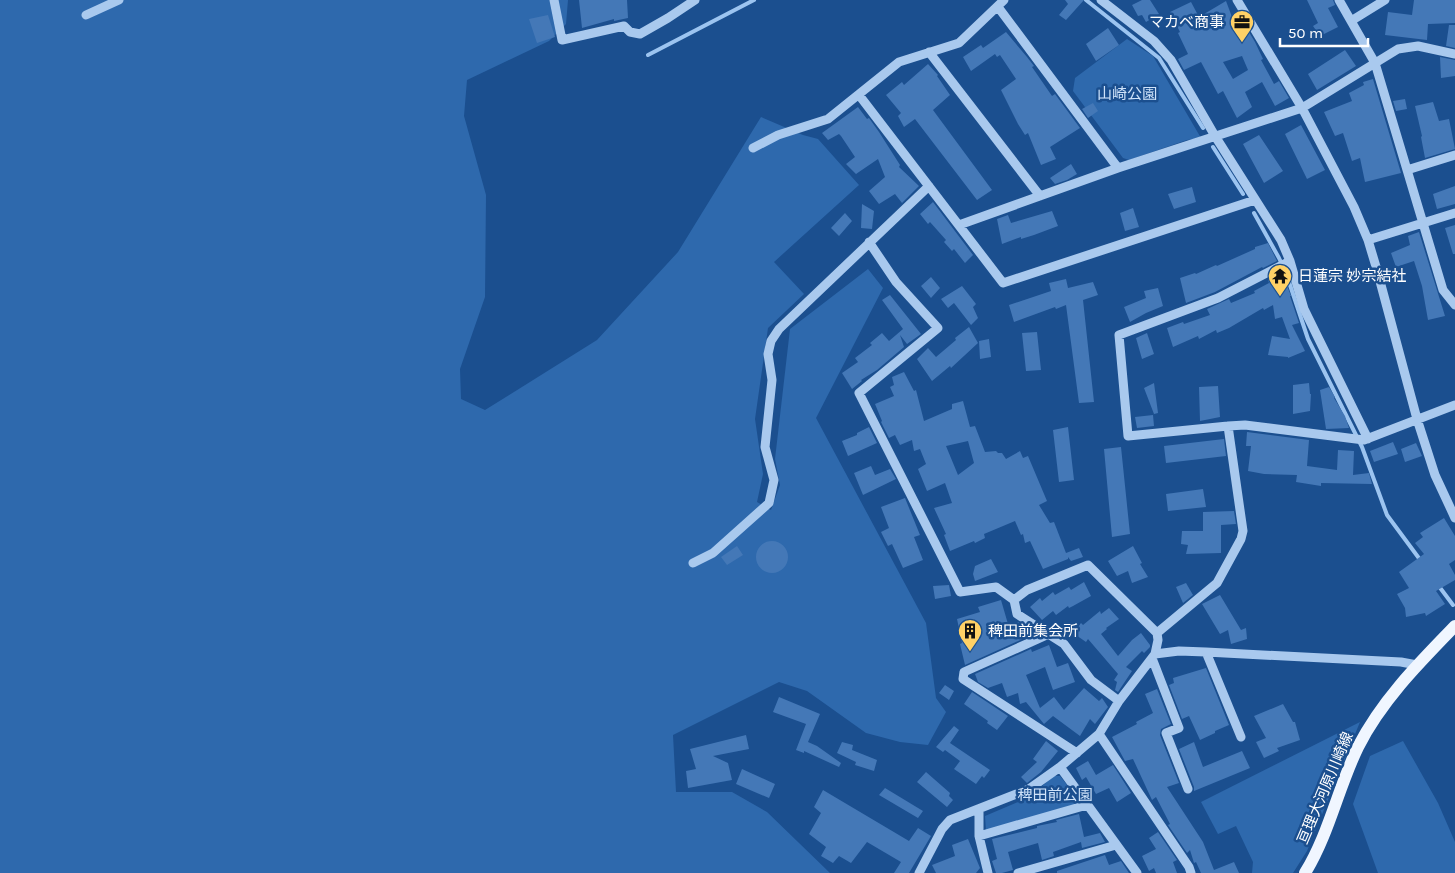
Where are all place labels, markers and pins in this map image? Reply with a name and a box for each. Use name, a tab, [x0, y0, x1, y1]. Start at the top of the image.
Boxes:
office icon: マカベ商事	[1229, 9, 1255, 43]
place label: マカベ商事	[1149, 13, 1224, 31]
temple icon: 日蓮宗 妙宗結社	[1267, 263, 1293, 297]
place label: 日蓮宗 妙宗結社	[1298, 267, 1407, 285]
building icon: 稗田前集会所	[957, 618, 983, 652]
place label: 稗田前集会所	[988, 622, 1078, 640]

